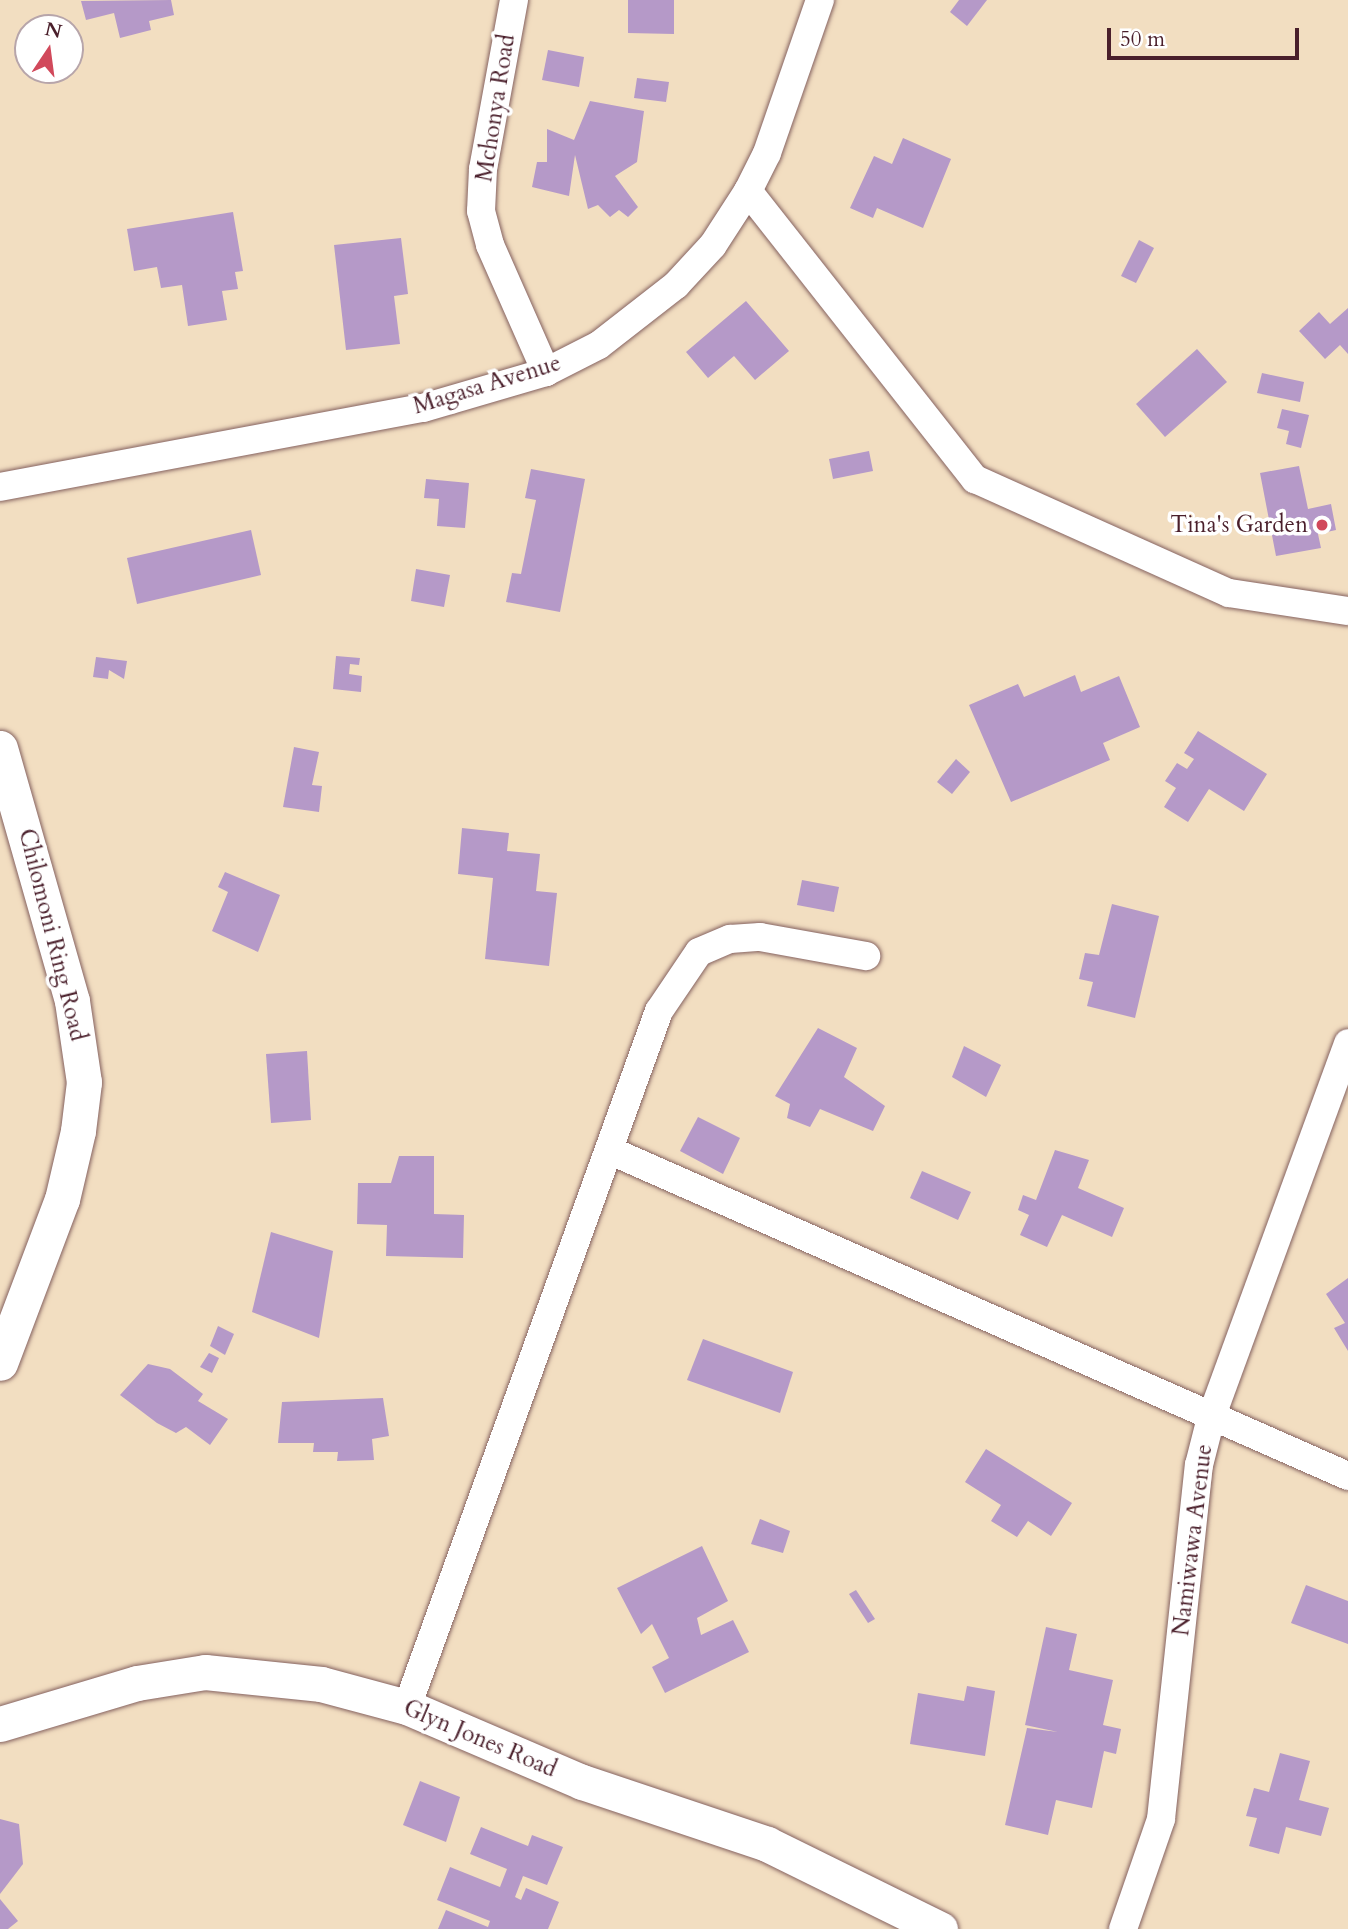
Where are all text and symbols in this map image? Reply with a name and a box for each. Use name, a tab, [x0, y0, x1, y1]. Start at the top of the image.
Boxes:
north arrow	[14, 14, 84, 84]
scale bar	[1110, 14, 1302, 58]
text: N	[42, 16, 64, 45]
text: 50 m	[1120, 25, 1165, 54]
street label: Mchonya Road	[471, 32, 521, 184]
street label: Magasa Avenue	[410, 349, 564, 421]
place label: Tina's Garden	[1170, 511, 1308, 539]
marker: Tina's Garden	[1314, 517, 1330, 533]
street label: Chilomoni Ring Road	[12, 826, 92, 1044]
street label: Namiwawa Avenue	[1168, 1443, 1218, 1637]
street label: Glyn Jones Road	[399, 1694, 561, 1784]

